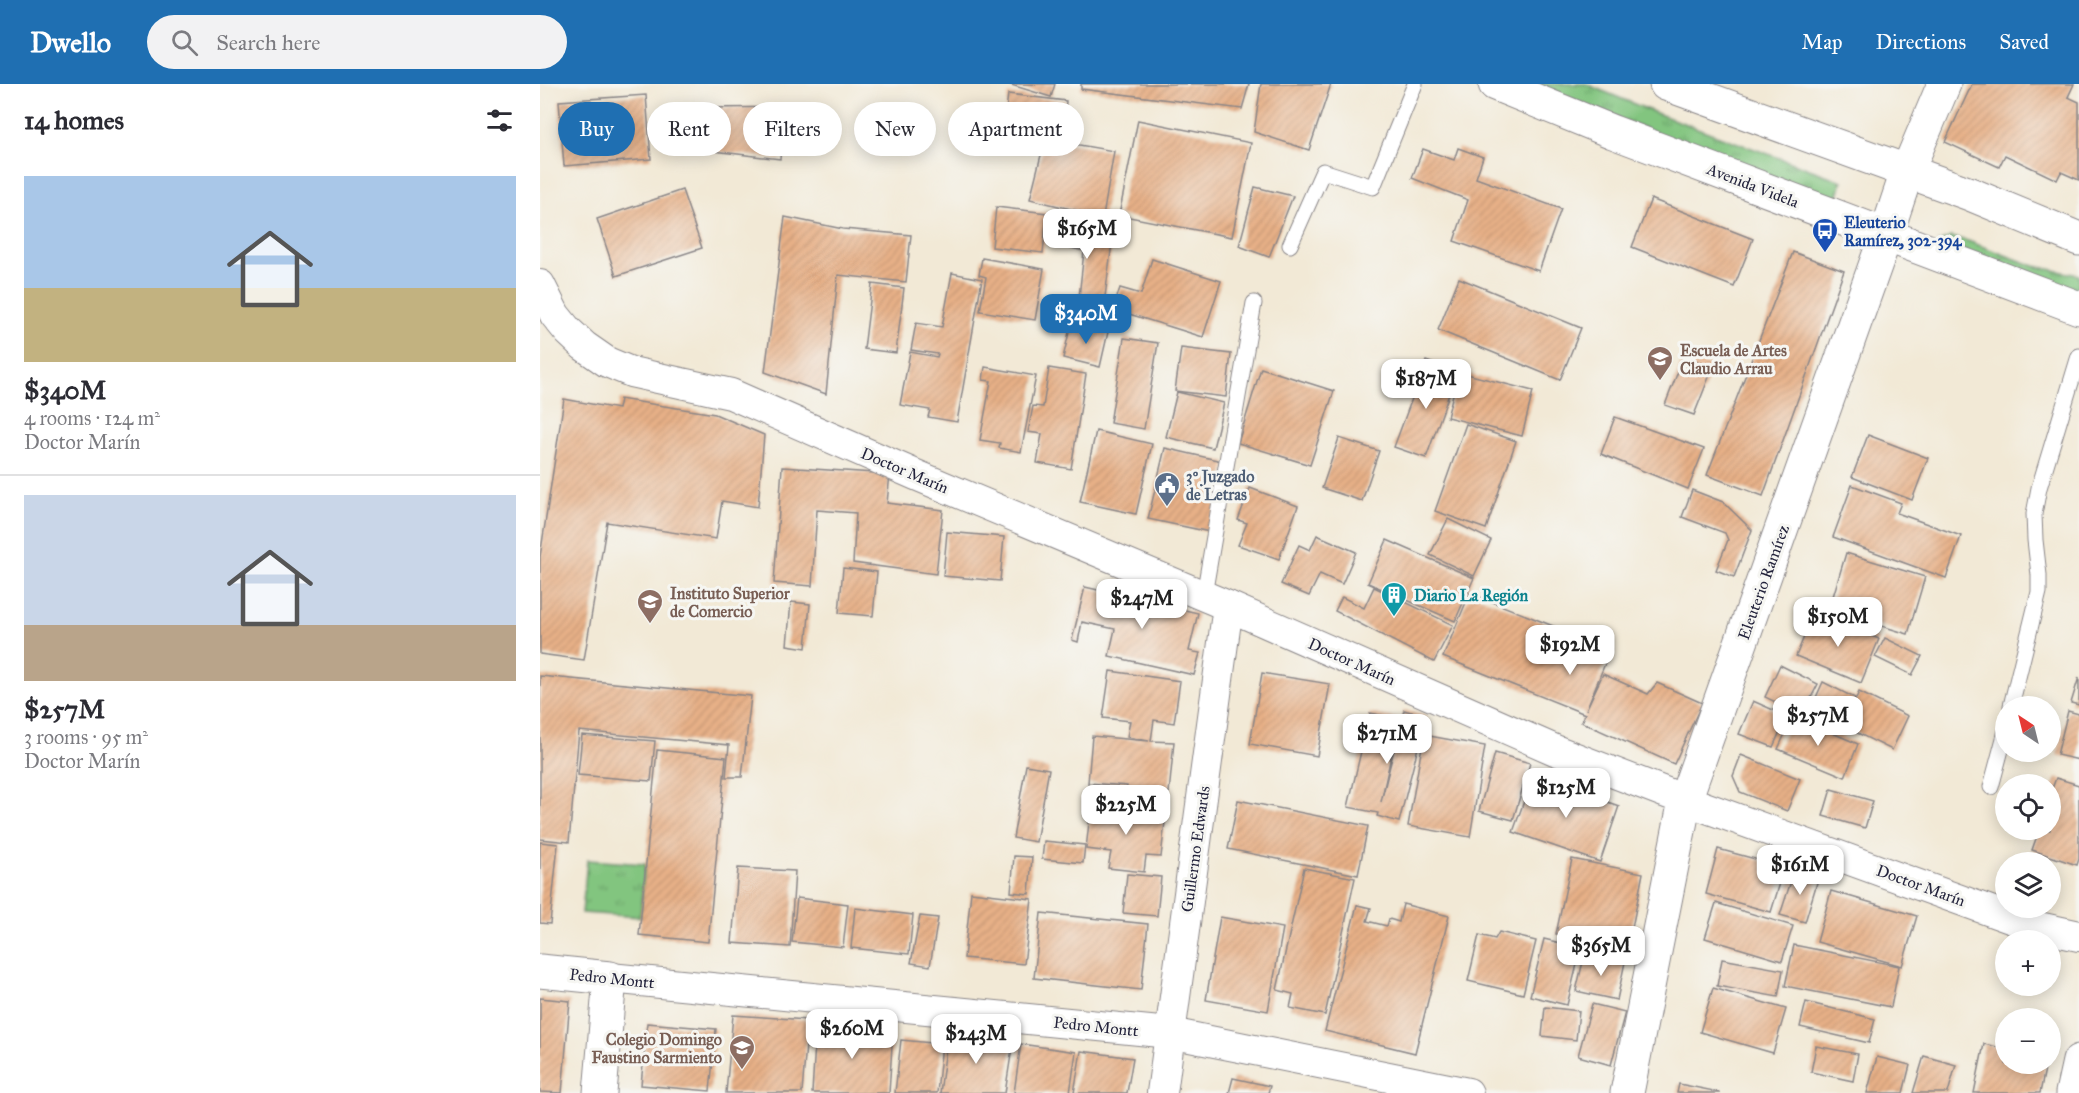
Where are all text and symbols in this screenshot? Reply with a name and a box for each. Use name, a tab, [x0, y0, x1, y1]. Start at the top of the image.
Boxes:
search box	[147, 15, 567, 69]
text: Dwello	[30, 25, 111, 60]
icon: search	[168, 26, 201, 59]
text: Search here	[216, 29, 320, 56]
text: Map	[1802, 29, 1843, 55]
text: Directions	[1876, 29, 1966, 55]
text: Saved	[1999, 29, 2049, 55]
chip: Buy	[558, 102, 635, 156]
chip: Rent	[647, 102, 731, 156]
chip: Filters	[743, 102, 842, 156]
chip: New	[854, 102, 936, 156]
chip: Apartment	[948, 102, 1084, 156]
text: 14 homes	[24, 104, 124, 136]
icon: filters	[483, 104, 516, 137]
street label: Avenida Videla	[1703, 159, 1802, 212]
pin: $165M	[1045, 209, 1129, 260]
place label: Eleuterio Ramírez, 302-394	[1844, 213, 1963, 251]
icon: home	[216, 215, 324, 323]
text: $165M	[1057, 216, 1117, 240]
bus stop icon: Eleuterio Ramírez, 302-394	[1810, 216, 1840, 254]
pin: $340M	[1044, 294, 1128, 345]
text: $340M	[1054, 301, 1118, 325]
place label: Escuela de Artes Claudio Arrau	[1680, 341, 1787, 378]
school or university icon: Escuela de Artes Claudio Arrau	[1645, 344, 1675, 382]
pin: $187M	[1384, 359, 1468, 410]
text: $187M	[1395, 366, 1457, 390]
text: $340M	[24, 374, 106, 406]
text: 4 rooms · 124 m²	[24, 406, 160, 430]
text: Doctor Marín	[24, 430, 140, 454]
street label: Doctor Marín	[858, 444, 952, 498]
place label: 3º Juzgado de Letras	[1186, 467, 1254, 504]
public building icon: 3º Juzgado de Letras	[1152, 470, 1182, 508]
street label: Eleuterio Ramírez	[1734, 522, 1793, 642]
icon: home	[216, 534, 324, 642]
pin: $247M	[1100, 579, 1184, 630]
building icon: Diario La Región	[1379, 580, 1409, 618]
place label: Instituto Superior de Comercio	[670, 584, 791, 621]
text: $247M	[1110, 586, 1174, 610]
place label: Diario La Región	[1414, 586, 1529, 606]
school or university icon: Instituto Superior de Comercio	[635, 587, 665, 625]
pin: $150M	[1796, 597, 1880, 648]
text: $150M	[1807, 604, 1869, 628]
pin: $192M	[1528, 625, 1612, 676]
text: $192M	[1540, 632, 1600, 656]
street label: Doctor Marín	[1305, 634, 1399, 689]
text: $257M	[24, 693, 105, 725]
pin: $257M	[1776, 696, 1860, 747]
north arrow	[1995, 696, 2061, 762]
map controls	[1995, 696, 2061, 1074]
text: $257M	[1787, 703, 1849, 727]
pin: $271M	[1345, 714, 1429, 765]
text: $271M	[1357, 721, 1417, 745]
text: 3 rooms · 95 m²	[24, 725, 148, 749]
text: Doctor Marín	[24, 749, 140, 773]
pin: $125M	[1524, 768, 1608, 819]
button: locate	[1995, 774, 2061, 840]
text: $125M	[1536, 775, 1596, 799]
pin: $225M	[1084, 785, 1168, 836]
street label: Guillermo Edwards	[1177, 785, 1214, 913]
text: $225M	[1095, 792, 1157, 816]
pin: $161M	[1758, 845, 1842, 896]
text: $161M	[1771, 852, 1829, 876]
button: layers	[1995, 852, 2061, 918]
street label: Doctor Marín	[1874, 861, 1968, 910]
pin: $365M	[1559, 926, 1643, 977]
button: +	[1995, 930, 2061, 996]
text: $365M	[1571, 933, 1631, 957]
street label: Pedro Montt	[568, 965, 656, 992]
button: −	[1995, 1008, 2061, 1074]
pin: $260M	[810, 1009, 894, 1060]
street label: Pedro Montt	[1052, 1013, 1140, 1040]
pin: $243M	[934, 1014, 1018, 1065]
text: $260M	[820, 1016, 884, 1040]
text: $243M	[945, 1021, 1007, 1045]
place label: Colegio Domingo Faustino Sarmiento	[592, 1030, 722, 1067]
school or university icon: Colegio Domingo Faustino Sarmiento	[727, 1033, 757, 1071]

